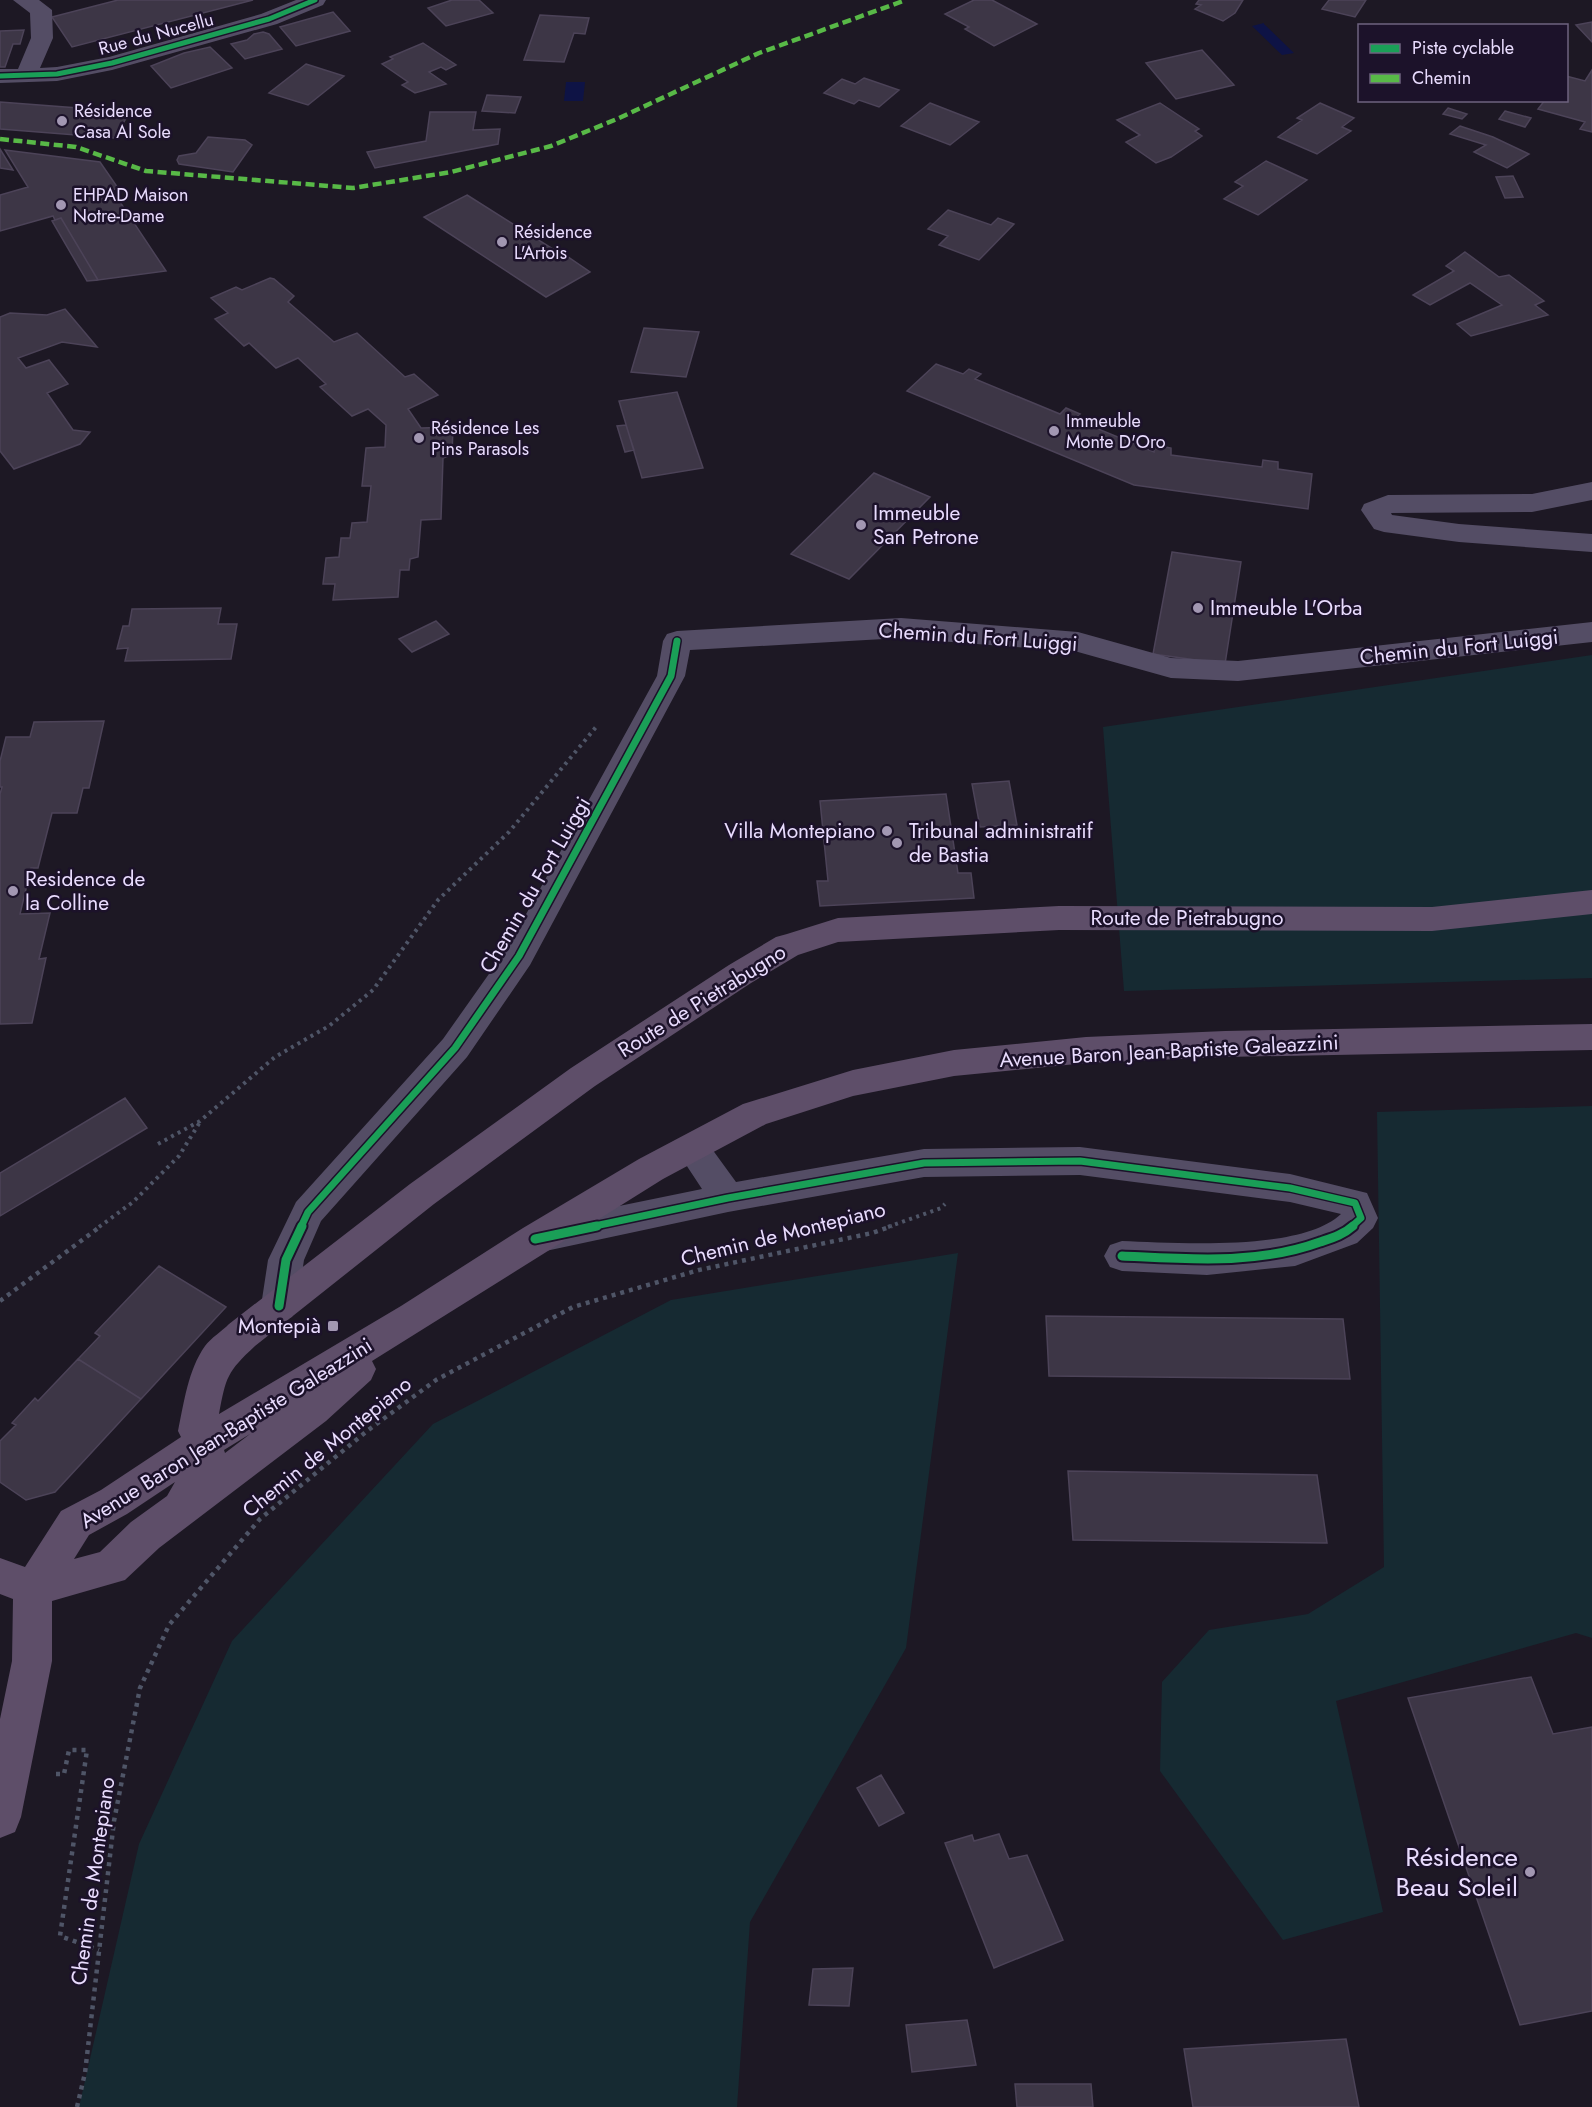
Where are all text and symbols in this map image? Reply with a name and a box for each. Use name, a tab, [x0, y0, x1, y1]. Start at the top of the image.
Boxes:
street label: Rue du Nucellu	[95, 6, 217, 62]
legend	[1358, 24, 1568, 102]
text: Piste cyclable	[1412, 35, 1514, 61]
text: Chemin	[1412, 65, 1471, 91]
place label: Résidence Casa Al Sole	[74, 98, 171, 145]
marker: Résidence Casa Al Sole	[55, 114, 69, 128]
place label: EHPAD Maison Notre-Dame	[73, 182, 188, 229]
marker: EHPAD Maison Notre-Dame	[54, 198, 68, 212]
place label: Résidence L'Artois	[514, 219, 592, 266]
marker: Résidence L'Artois	[495, 235, 509, 249]
place label: Immeuble Monte D'Oro	[1066, 408, 1166, 455]
place label: Résidence Les Pins Parasols	[431, 415, 539, 462]
marker: Immeuble Monte D'Oro	[1047, 424, 1061, 438]
marker: Résidence Les Pins Parasols	[412, 431, 426, 445]
place label: Immeuble San Petrone	[873, 498, 979, 552]
marker: Immeuble San Petrone	[854, 518, 868, 532]
place label: Immeuble L'Orba	[1210, 593, 1362, 623]
marker: Immeuble L'Orba	[1191, 601, 1205, 615]
street label: Chemin du Fort Luiggi	[877, 615, 1079, 659]
street label: Chemin du Fort Luiggi	[1358, 622, 1560, 672]
street label: Chemin du Fort Luiggi	[472, 791, 598, 979]
place label: Villa Montepiano	[724, 816, 875, 846]
place label: Tribunal administratif de Bastia	[909, 816, 1094, 870]
marker: Villa Montepiano	[880, 824, 894, 838]
marker: Tribunal administratif de Bastia	[890, 836, 904, 850]
place label: Residence de la Colline	[25, 864, 145, 918]
marker: Residence de la Colline	[6, 884, 20, 898]
street label: Route de Pietrabugno	[1090, 903, 1284, 933]
street label: Route de Pietrabugno	[612, 937, 792, 1065]
street label: Avenue Baron Jean-Baptiste Galeazzini	[999, 1027, 1339, 1075]
street label: Chemin de Montepiano	[678, 1194, 888, 1274]
place label: Montepià	[238, 1311, 321, 1341]
marker: Montepià	[326, 1319, 340, 1333]
street label: Avenue Baron Jean-Baptiste Galeazzini	[74, 1330, 378, 1536]
street label: Chemin de Montepiano	[236, 1369, 418, 1525]
street label: Chemin de Montepiano	[64, 1775, 122, 1987]
place label: Résidence Beau Soleil	[1396, 1838, 1518, 1906]
marker: Résidence Beau Soleil	[1523, 1865, 1537, 1879]

